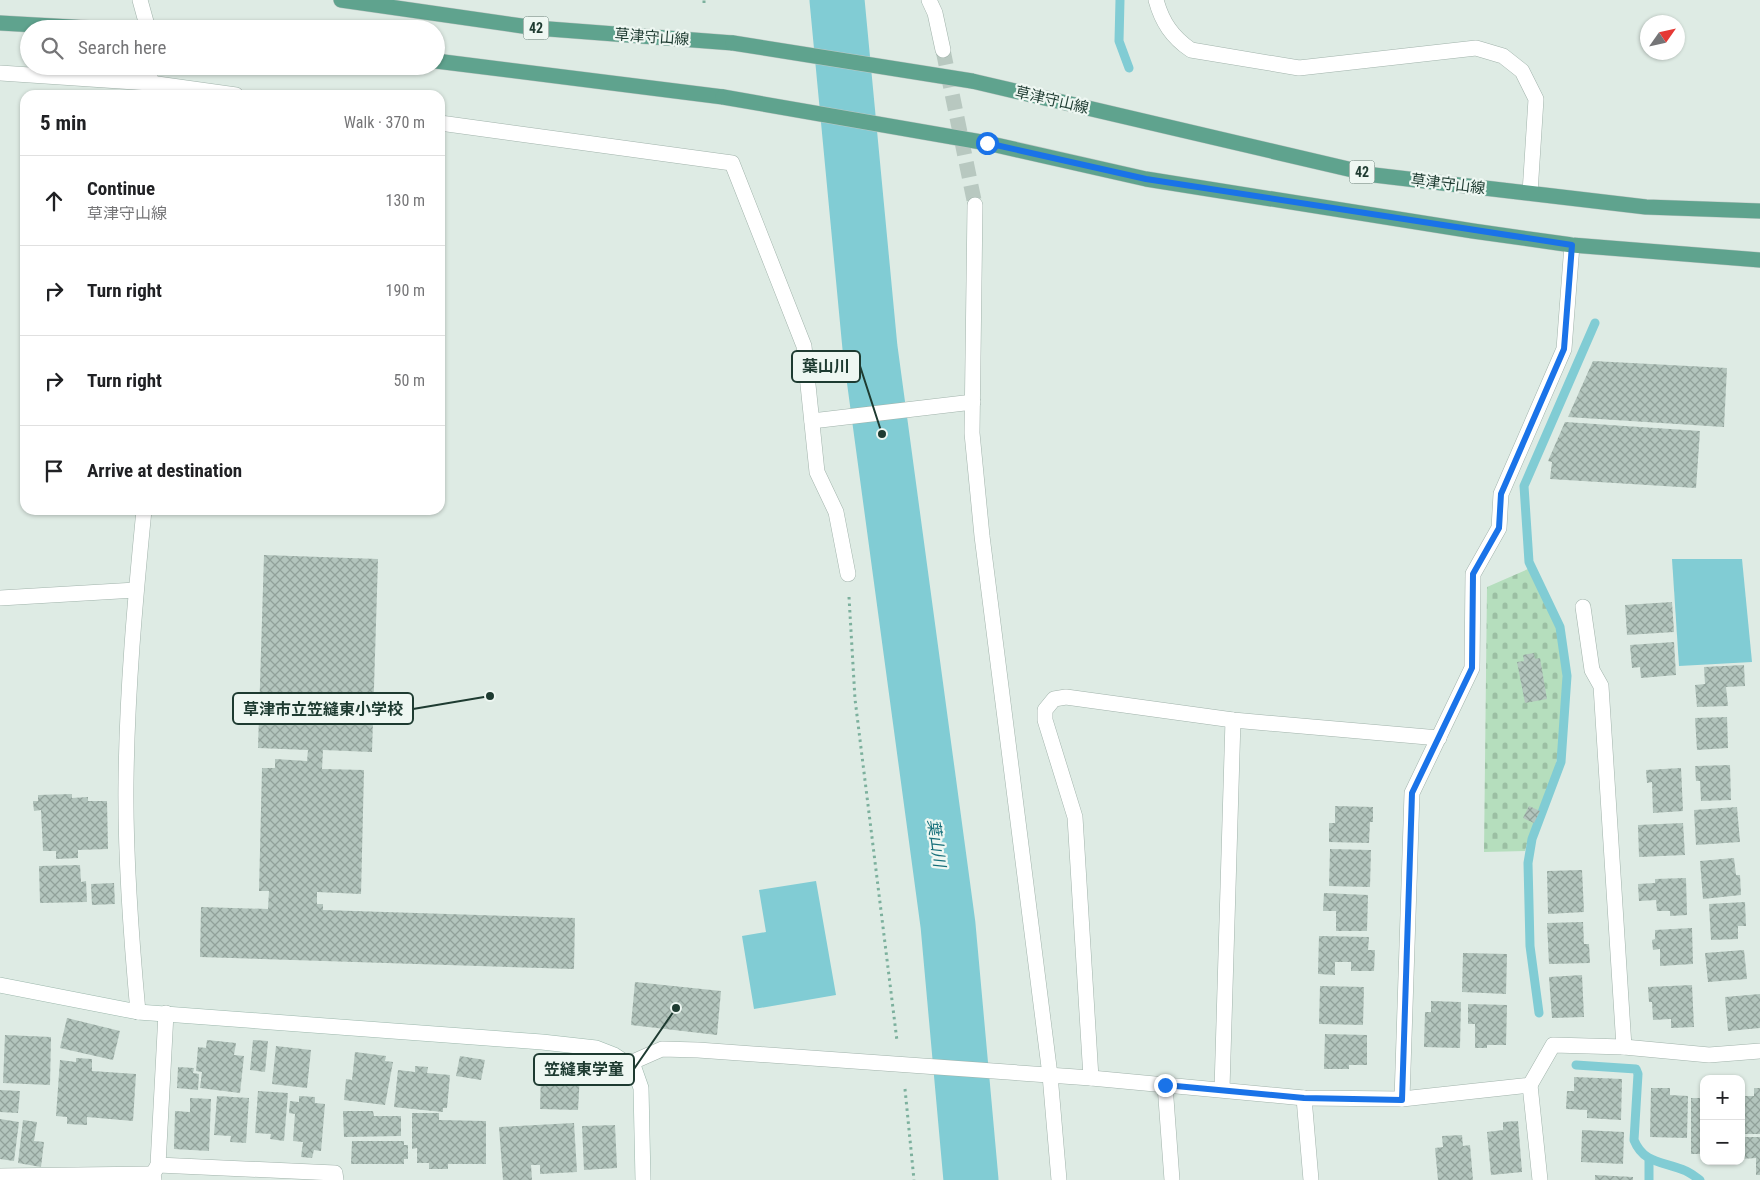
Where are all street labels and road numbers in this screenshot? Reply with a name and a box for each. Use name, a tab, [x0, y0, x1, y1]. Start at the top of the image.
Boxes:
road number: 42	[524, 16, 548, 40]
street label: 草津守山線	[614, 25, 690, 49]
street label: 草津守山線	[1013, 83, 1091, 117]
road number: 42	[1350, 160, 1374, 183]
street label: 草津守山線	[1410, 170, 1486, 198]

